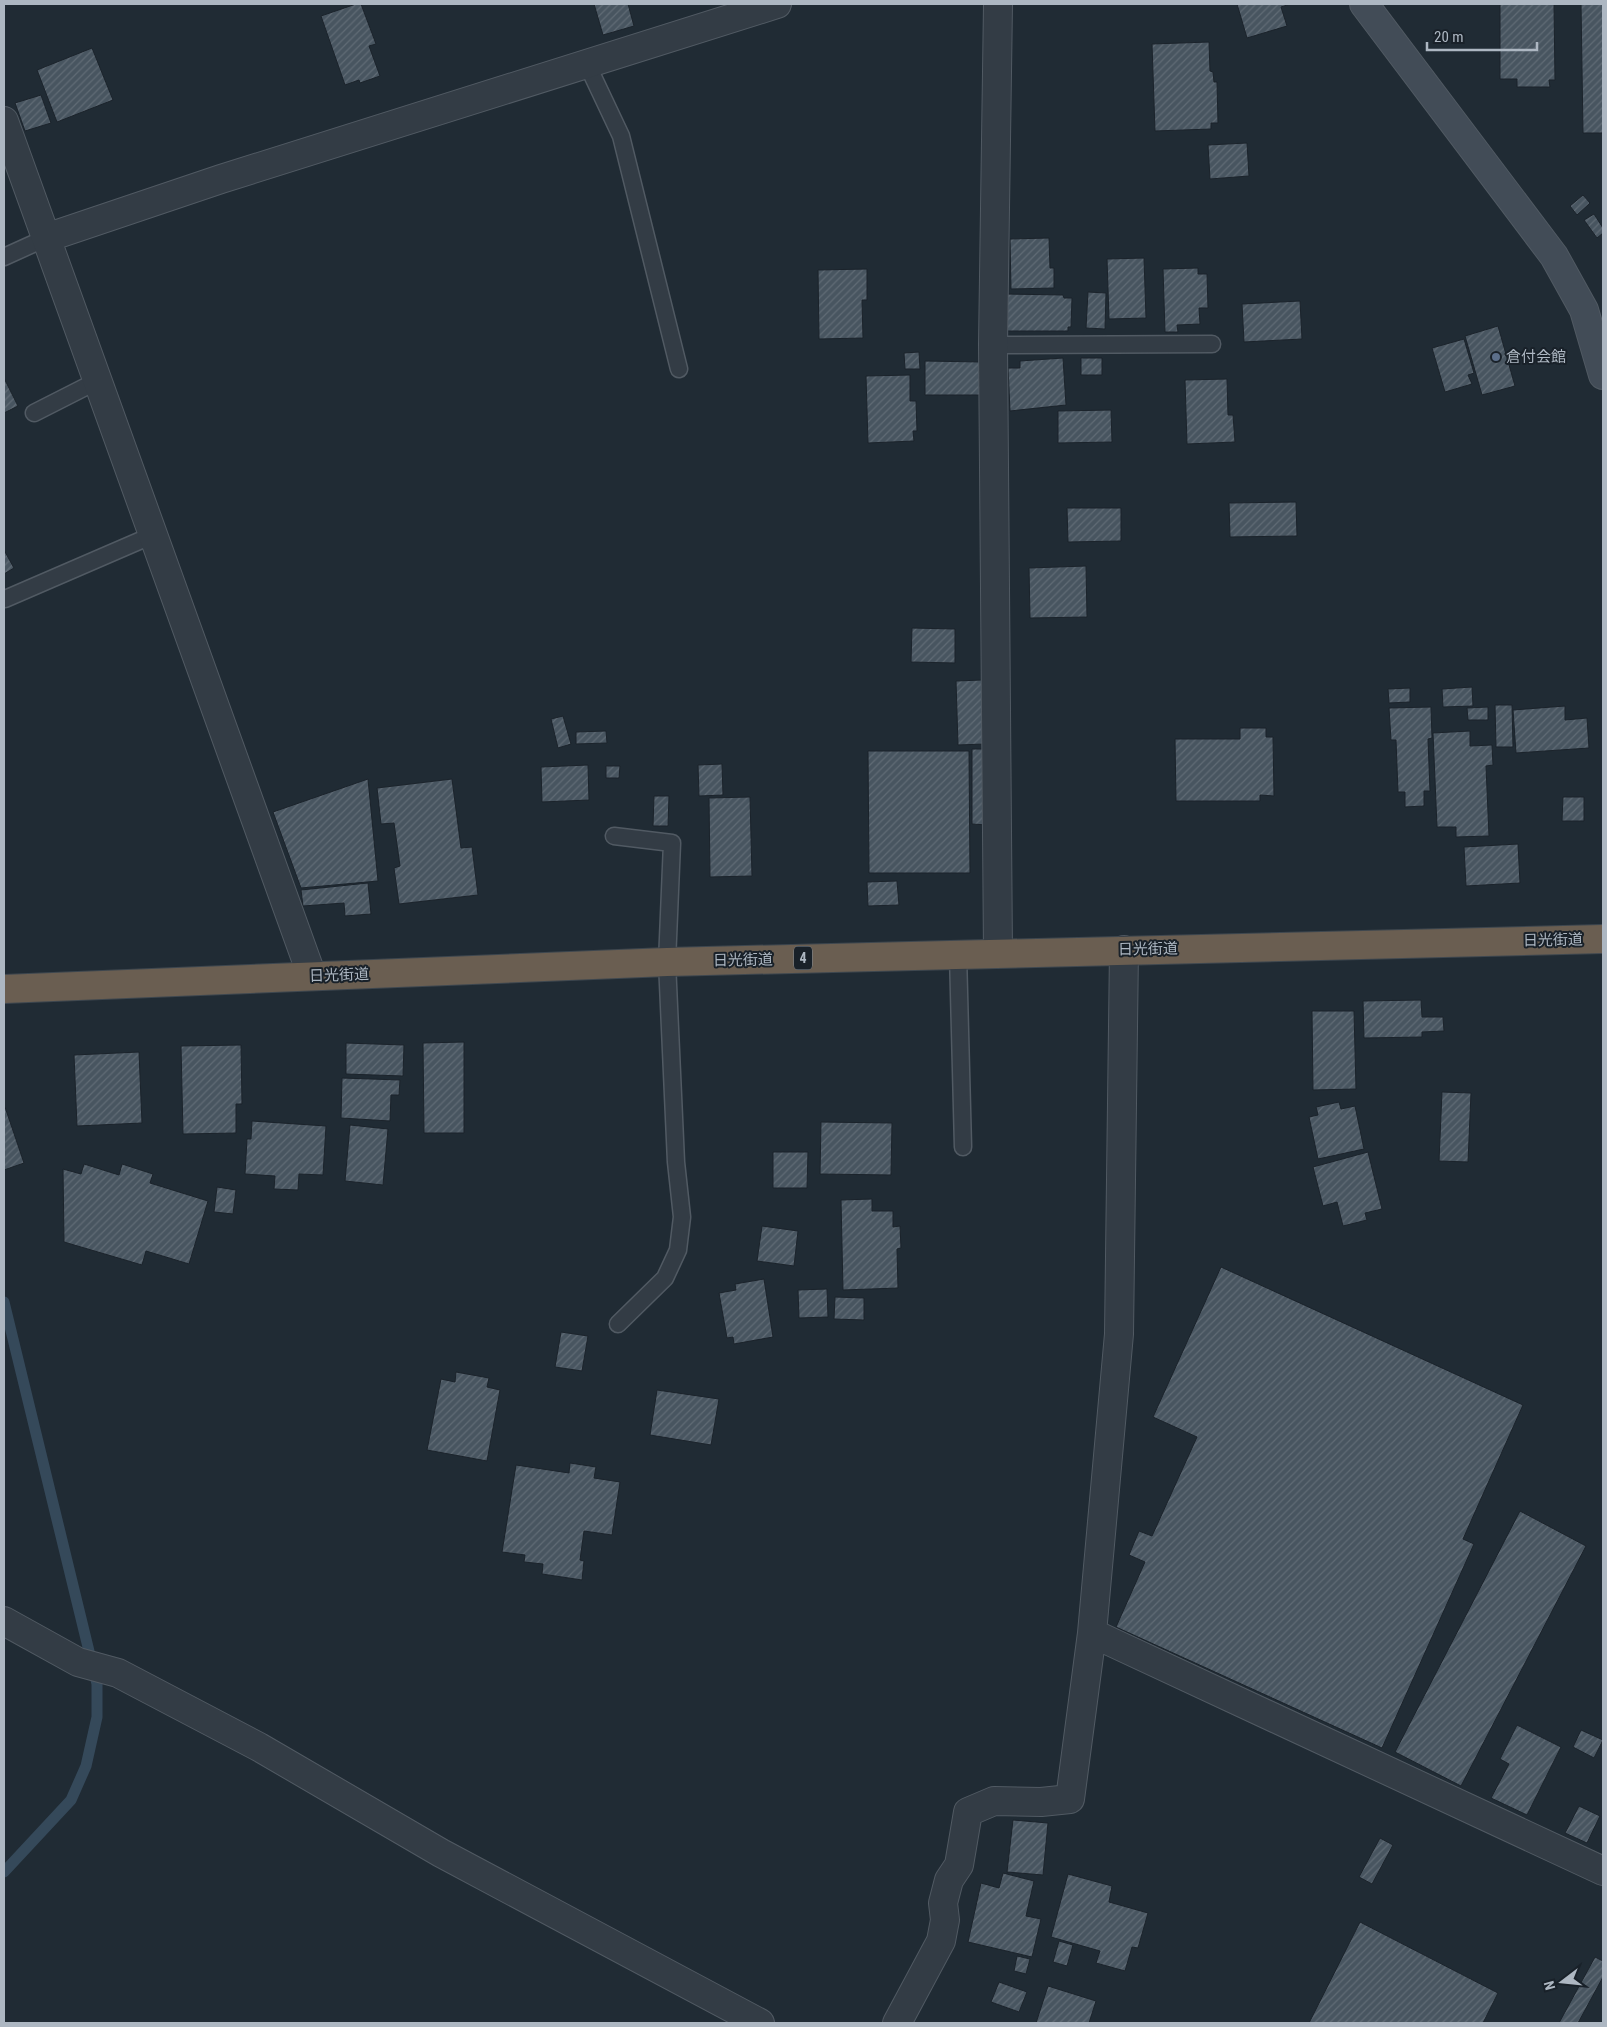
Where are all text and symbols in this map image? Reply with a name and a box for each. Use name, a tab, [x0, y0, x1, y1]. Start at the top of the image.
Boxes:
scale bar	[1427, 20, 1537, 52]
text: 20 m	[1434, 28, 1464, 46]
place label: 倉付会館	[1506, 348, 1566, 366]
marker: 倉付会館	[1490, 351, 1502, 363]
street label: 日光街道	[1523, 930, 1583, 950]
street label: 日光街道	[1118, 939, 1178, 959]
road number: 4	[794, 946, 812, 970]
street label: 日光街道	[713, 950, 773, 970]
street label: 日光街道	[309, 965, 369, 985]
north arrow	[1537, 1957, 1587, 2007]
text: N	[1541, 1979, 1558, 1992]

